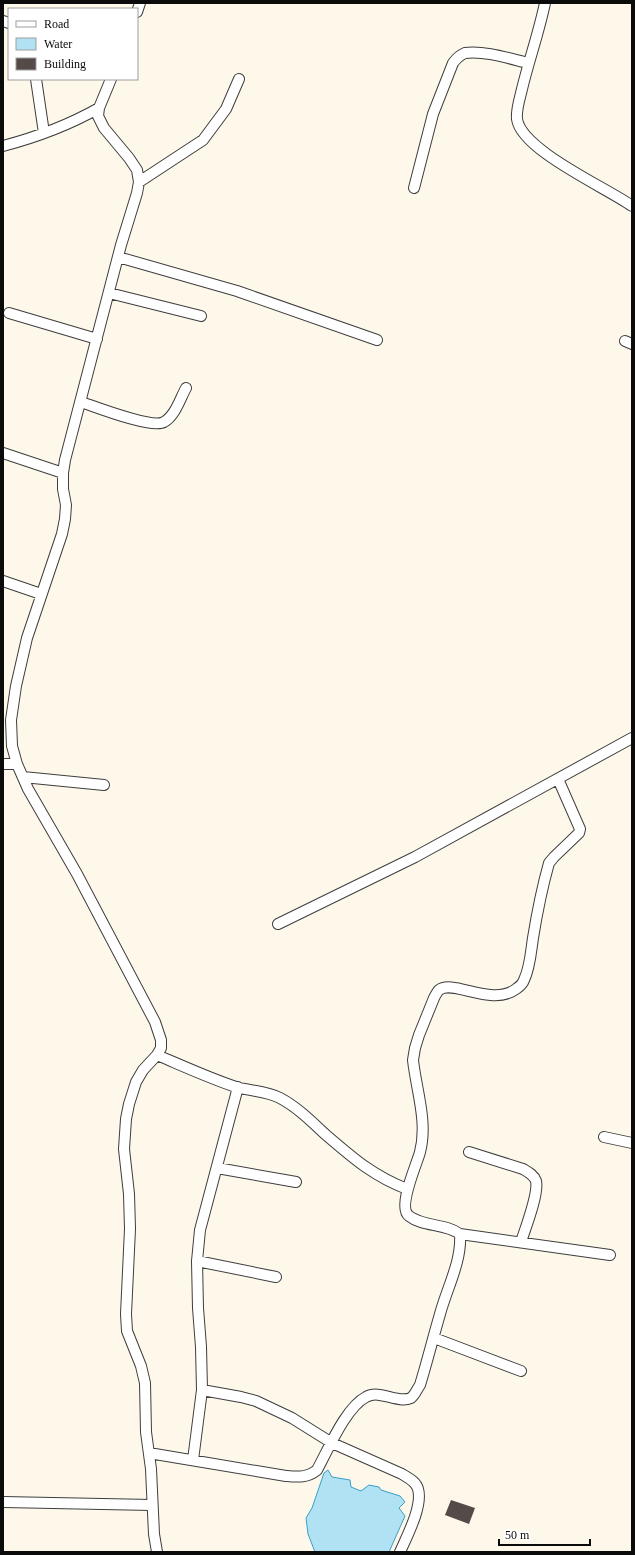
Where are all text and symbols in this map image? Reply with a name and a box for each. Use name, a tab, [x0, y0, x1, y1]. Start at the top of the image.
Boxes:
legend	[8, 8, 138, 80]
text: Road	[44, 17, 69, 31]
text: Water	[44, 37, 72, 51]
text: Building	[44, 57, 86, 71]
scale bar	[499, 1521, 590, 1547]
text: 50 m	[505, 1528, 530, 1542]

